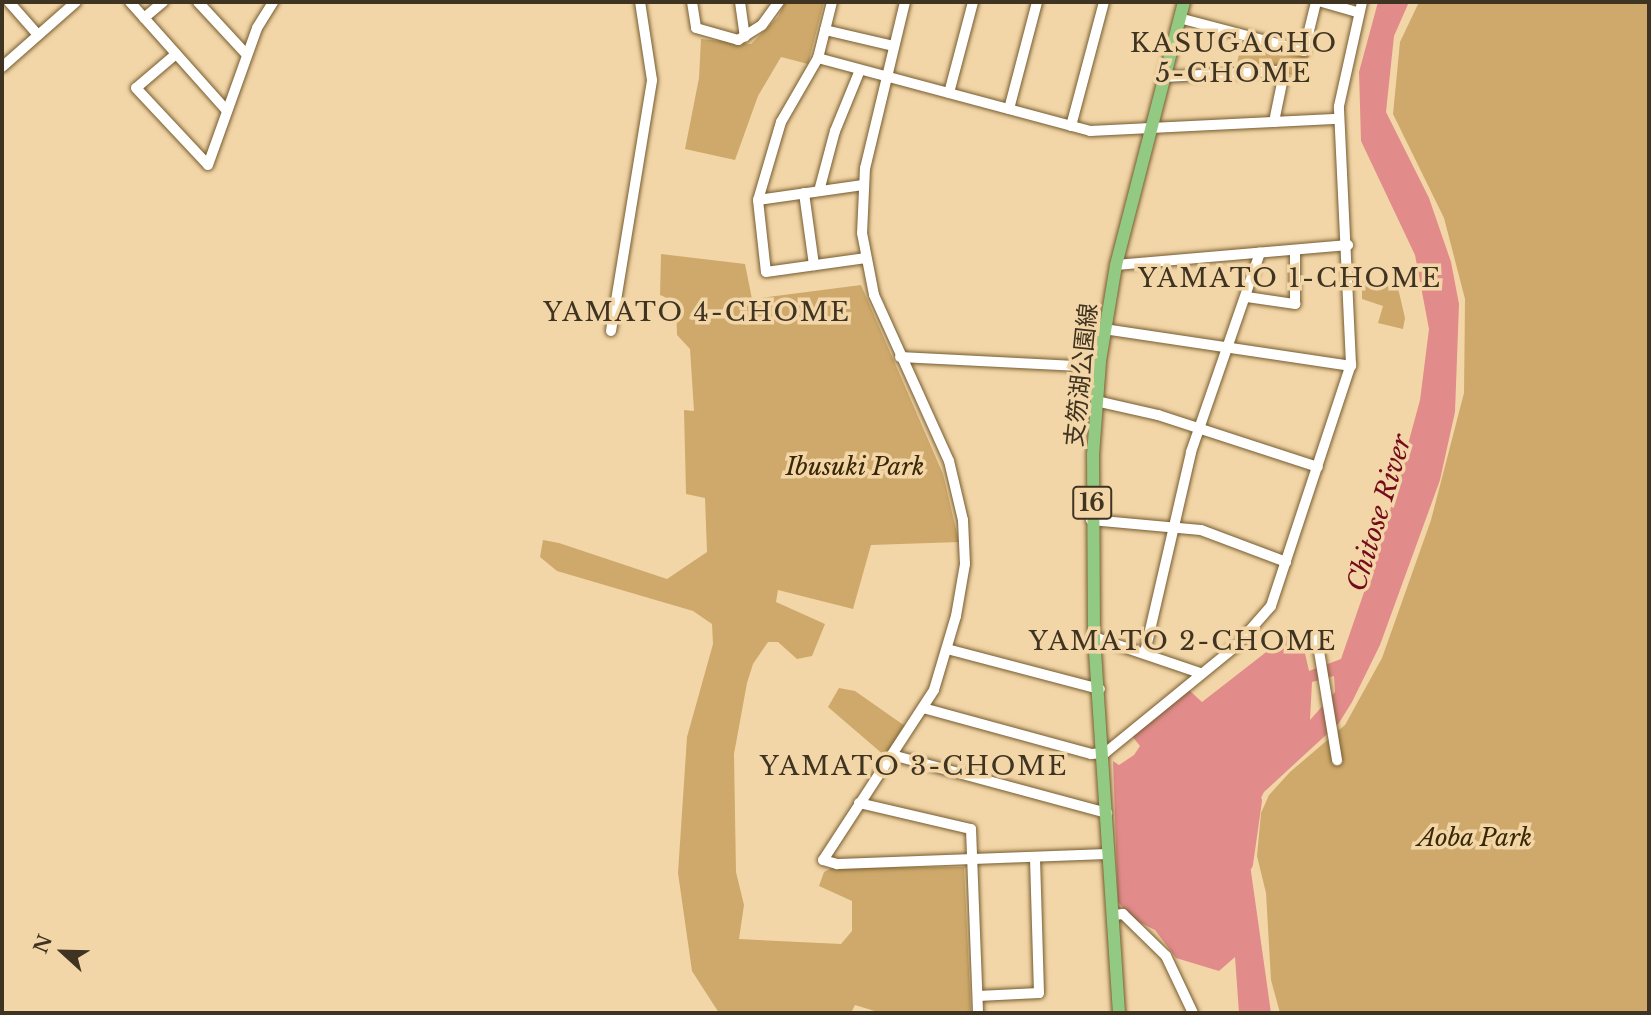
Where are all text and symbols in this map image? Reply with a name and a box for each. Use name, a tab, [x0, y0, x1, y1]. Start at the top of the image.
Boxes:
district label: KASUGACHO 5-CHOME	[1131, 28, 1337, 90]
district label: YAMATO 1-CHOME	[1140, 263, 1440, 295]
district label: YAMATO 4-CHOME	[545, 297, 849, 329]
street label: 支笏湖公園線	[1059, 302, 1103, 448]
water label: Chitose River	[1341, 431, 1419, 595]
park label: Ibusuki Park	[785, 453, 925, 481]
road number: 16	[1071, 484, 1113, 523]
district label: YAMATO 2-CHOME	[1030, 626, 1336, 658]
district label: YAMATO 3-CHOME	[761, 751, 1067, 783]
park label: Aoba Park	[1417, 824, 1533, 852]
north arrow	[28, 917, 98, 987]
text: N	[29, 931, 57, 957]

